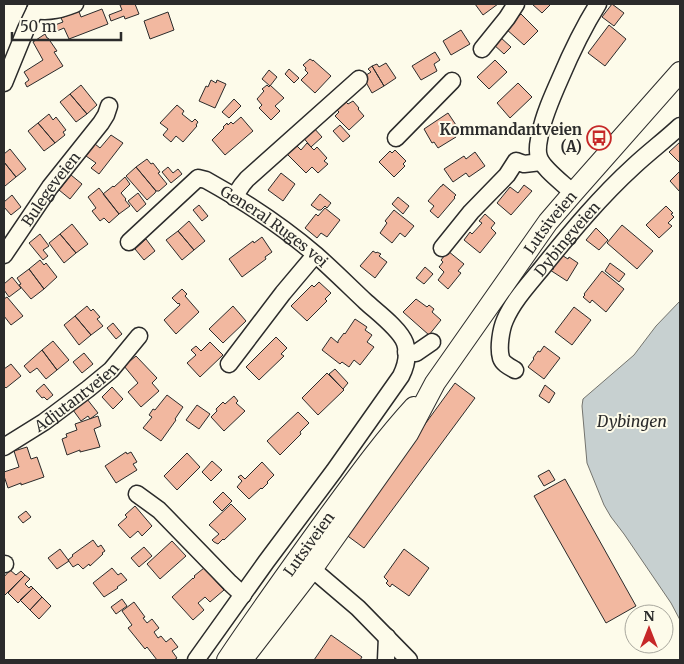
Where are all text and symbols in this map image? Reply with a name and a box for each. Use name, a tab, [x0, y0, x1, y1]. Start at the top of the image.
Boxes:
scale bar	[12, 10, 121, 42]
text: 50 m	[20, 17, 57, 36]
place label: Kommandantveien (A)	[440, 120, 582, 156]
bus stop icon: Kommandantveien (A)	[586, 125, 612, 151]
street label: Bulegeveien	[17, 148, 84, 230]
street label: General Ruges vei	[217, 181, 332, 271]
street label: Lutsiveien	[519, 187, 580, 257]
street label: Dybingveien	[530, 197, 604, 280]
street label: Adjutantveien	[30, 359, 123, 436]
water label: Dybingen	[596, 411, 667, 431]
street label: Lutsiveien	[279, 508, 338, 580]
north arrow	[624, 604, 674, 654]
text: N	[643, 607, 655, 625]

